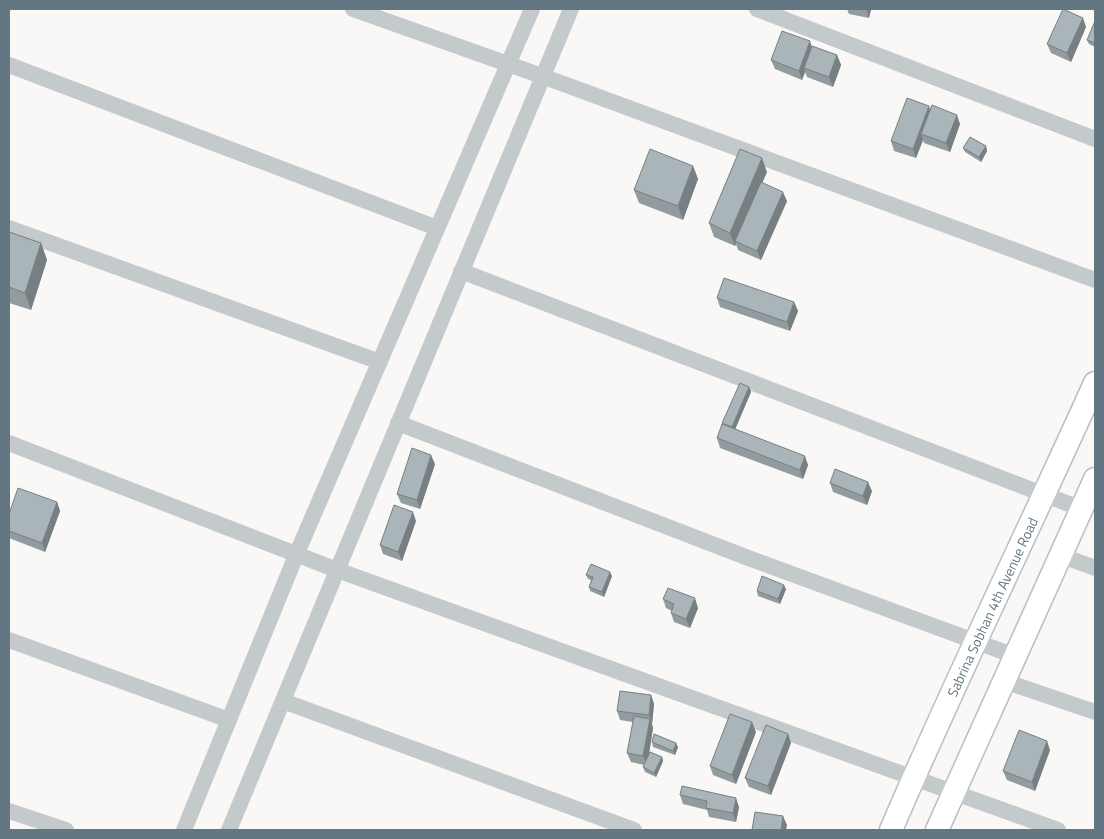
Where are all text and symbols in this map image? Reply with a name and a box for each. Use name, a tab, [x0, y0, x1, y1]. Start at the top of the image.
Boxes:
street label: Sabrina Sobhan 4th Avenue Road	[941, 513, 1043, 700]

